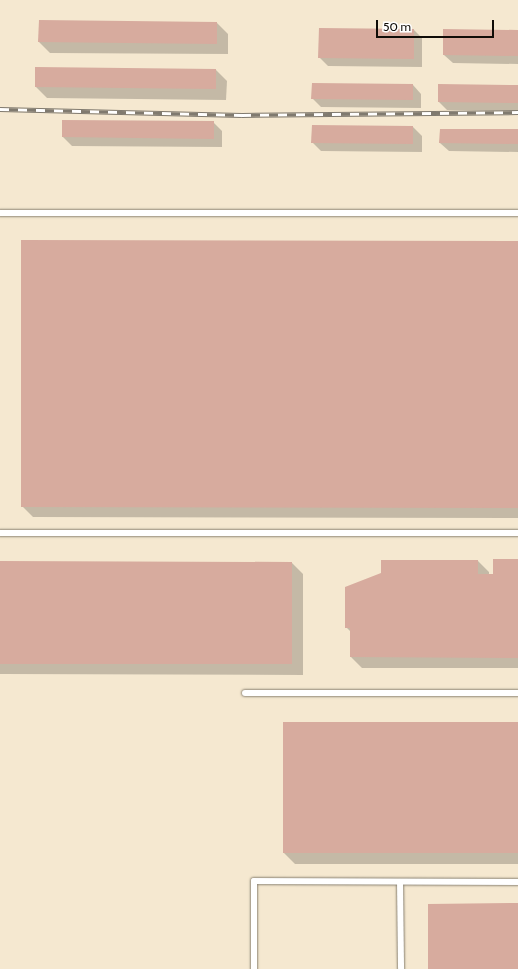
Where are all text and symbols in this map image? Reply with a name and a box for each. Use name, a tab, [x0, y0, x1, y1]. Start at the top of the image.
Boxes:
scale bar	[378, 12, 496, 38]
text: 50 m	[383, 19, 411, 34]

